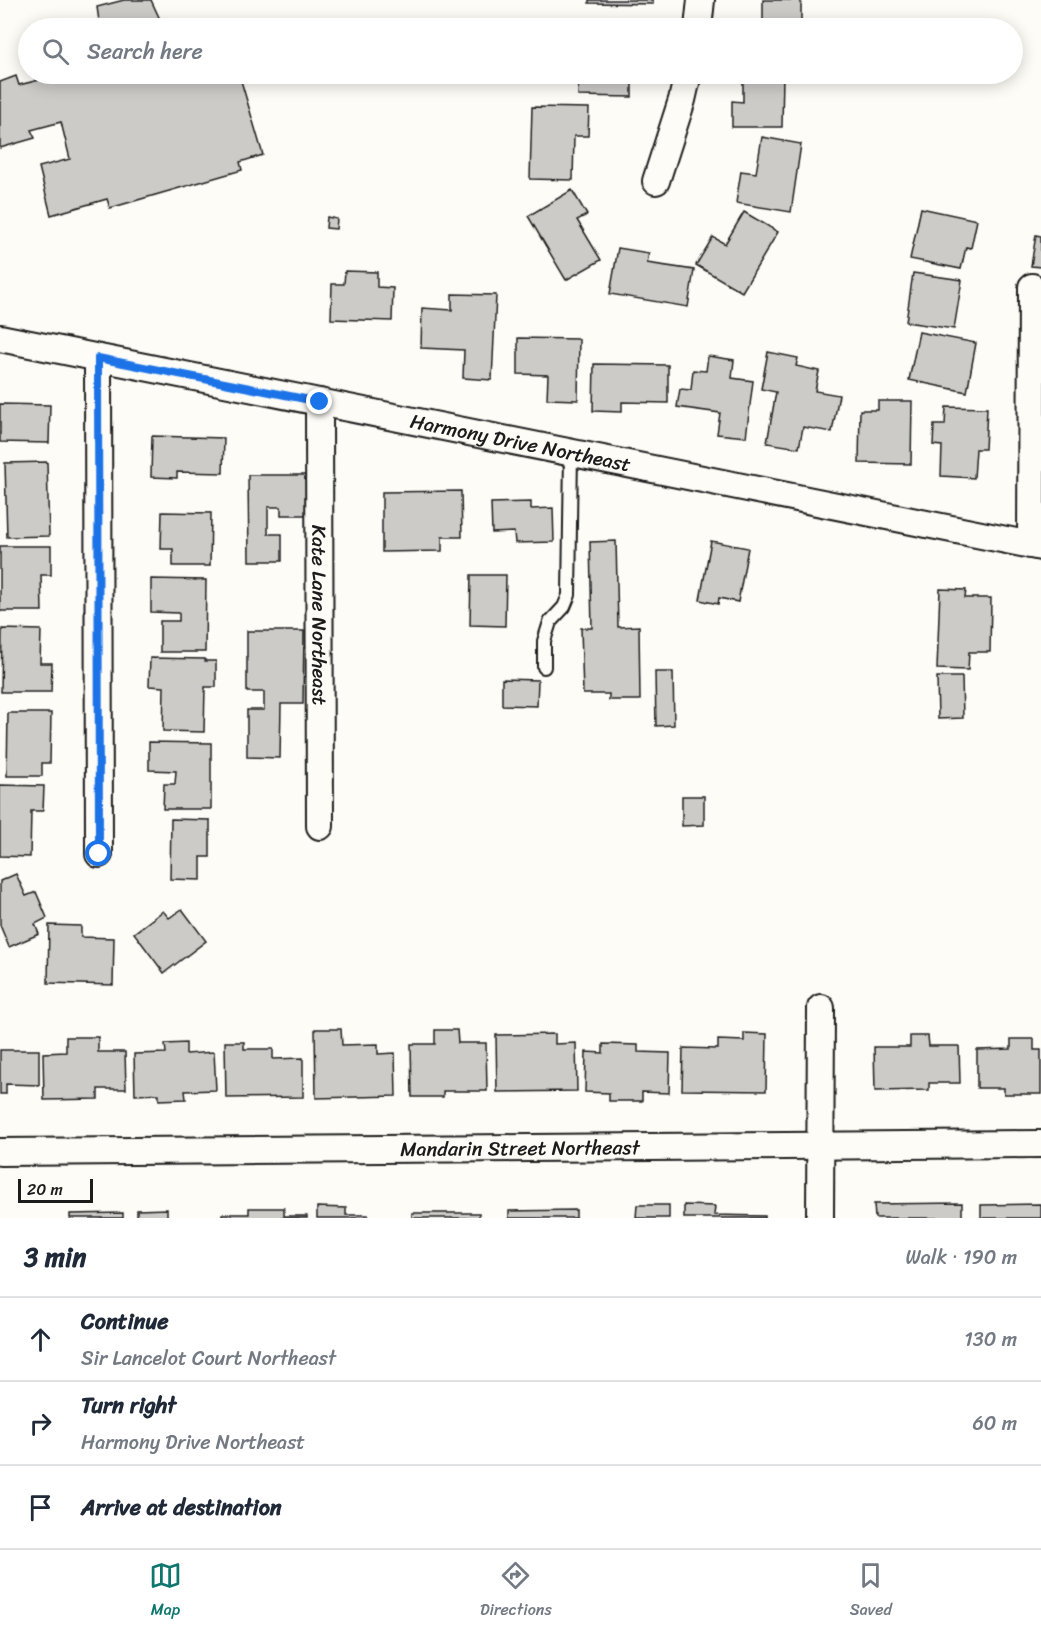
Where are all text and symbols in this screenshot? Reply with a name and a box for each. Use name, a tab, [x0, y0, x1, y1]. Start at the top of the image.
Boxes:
search box	[18, 18, 1023, 84]
text: Search here	[87, 32, 203, 71]
icon: search	[39, 35, 72, 68]
route end	[306, 388, 332, 414]
street label: Harmony Drive Northeast	[407, 404, 634, 482]
street label: Kate Lane Northeast	[301, 525, 337, 705]
route start	[85, 840, 111, 866]
street label: Mandarin Street Northeast	[400, 1130, 641, 1167]
text: 20 m	[27, 1175, 63, 1204]
scale bar	[18, 1176, 93, 1204]
text: 3 min	[24, 1234, 86, 1280]
text: Walk · 190 m	[905, 1240, 1017, 1275]
text: Continue	[81, 1302, 169, 1341]
text: 130 m	[964, 1322, 1017, 1357]
icon: ahead	[24, 1323, 57, 1356]
text: Sir Lancelot Court Northeast	[81, 1341, 336, 1376]
text: Turn right	[81, 1386, 176, 1425]
text: 60 m	[972, 1406, 1017, 1441]
icon: right	[24, 1407, 57, 1440]
text: Harmony Drive Northeast	[81, 1425, 305, 1460]
text: Arrive at destination	[81, 1488, 282, 1527]
icon: arrive	[24, 1491, 57, 1524]
tab: Map	[149, 1559, 182, 1624]
tab: Directions	[480, 1559, 552, 1624]
tab: Saved	[850, 1559, 892, 1624]

